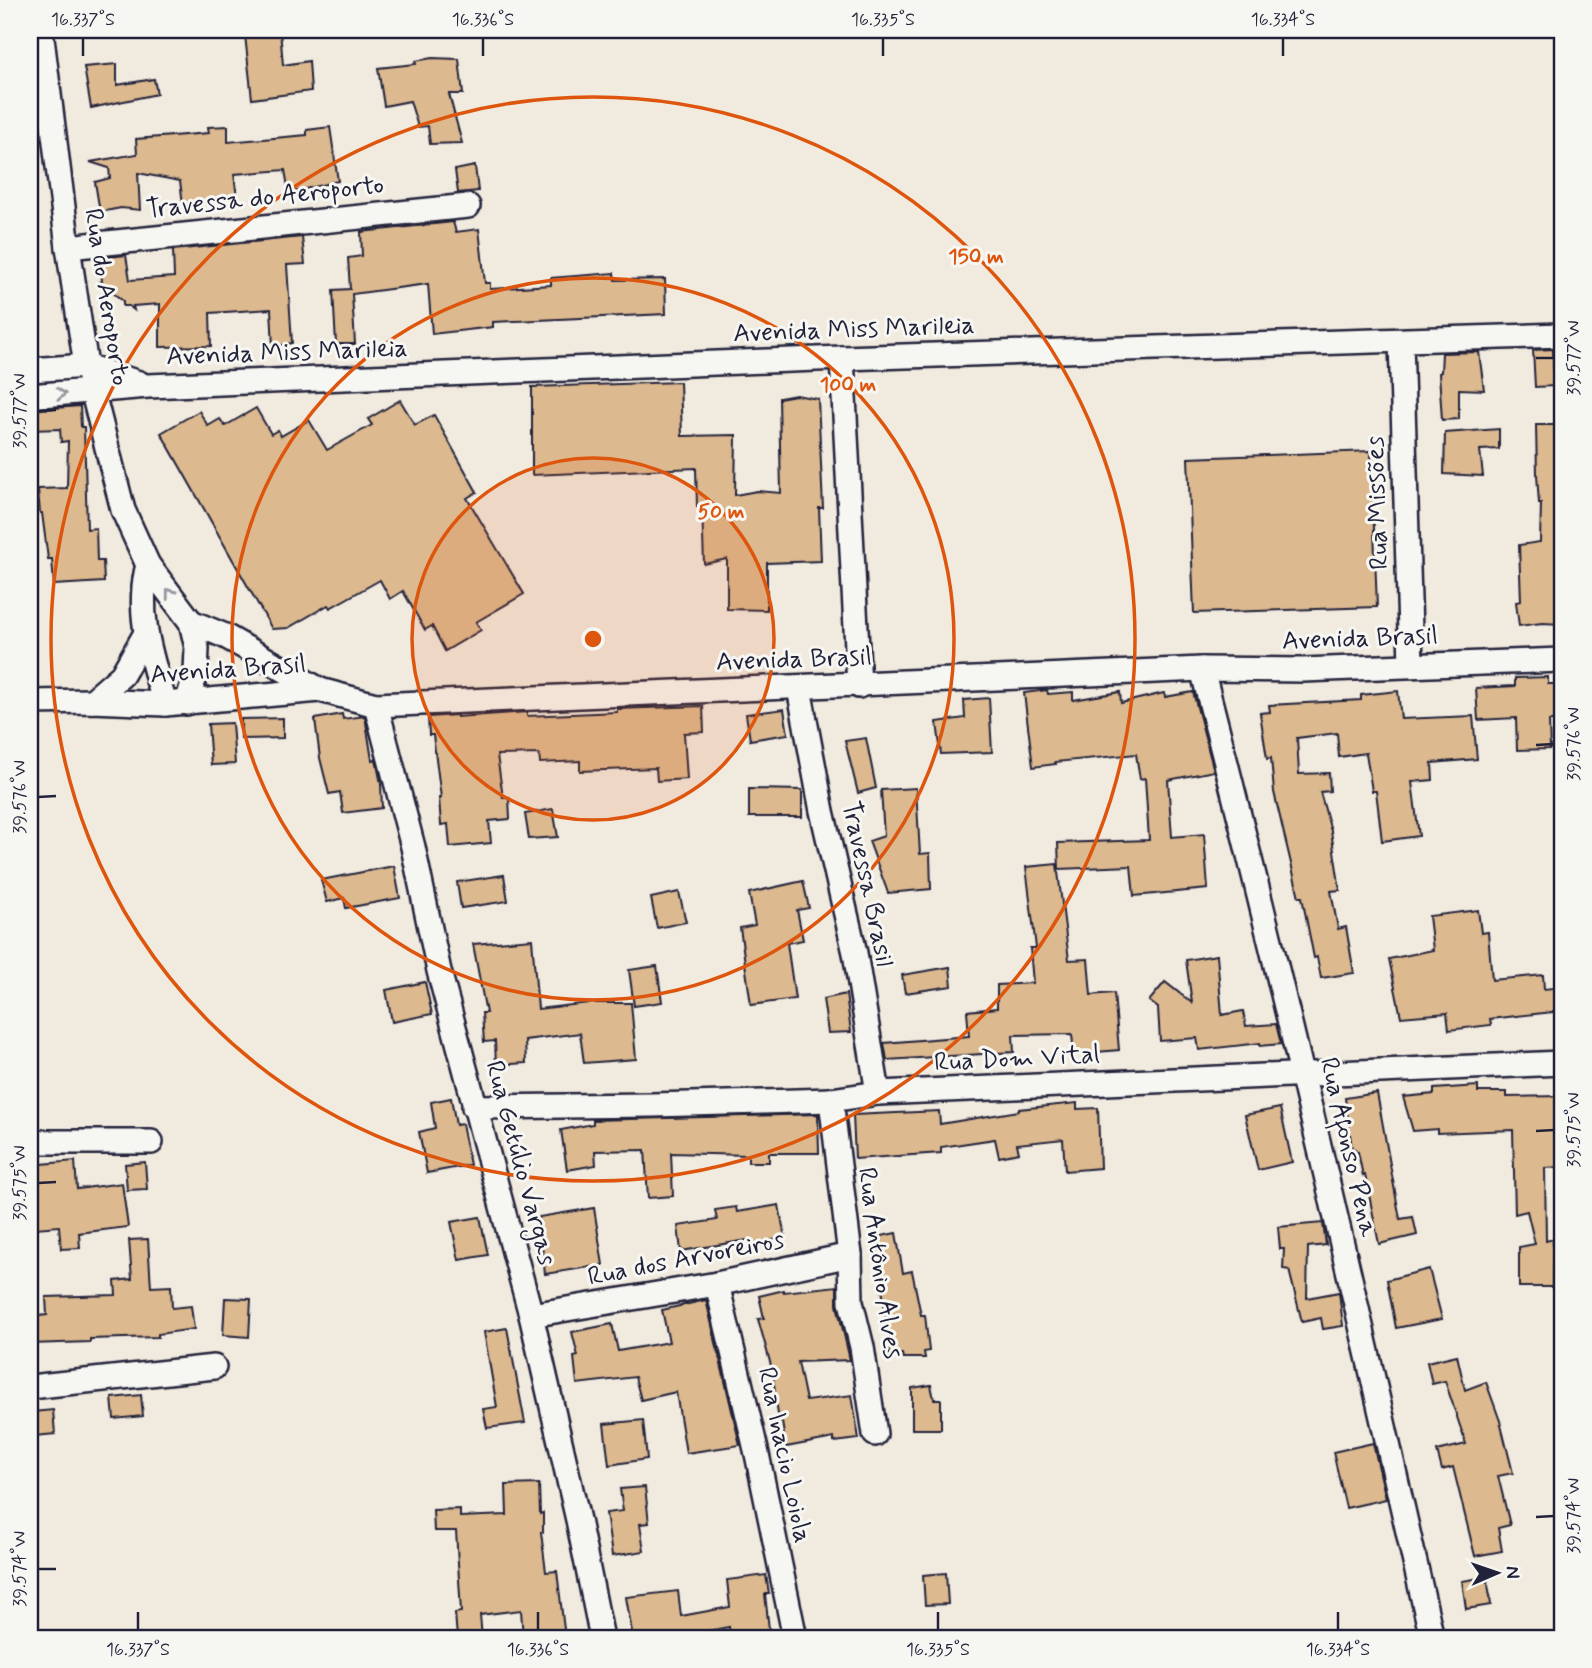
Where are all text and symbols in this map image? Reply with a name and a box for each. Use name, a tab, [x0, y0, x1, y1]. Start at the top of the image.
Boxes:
text: 16.337°S	[51, 8, 115, 32]
text: 16.336°S	[452, 8, 514, 32]
text: 16.335°S	[851, 8, 915, 32]
text: 16.334°S	[1251, 8, 1315, 32]
street label: Travessa do Aeroporto	[144, 169, 386, 227]
street label: Rua do Aeroporto	[75, 206, 137, 388]
text: 150 m	[948, 243, 1004, 271]
street label: Avenida Miss Marileia	[733, 309, 975, 351]
text: 39.577°W	[1562, 320, 1586, 396]
street label: Avenida Miss Marileia	[166, 332, 408, 374]
text: 100 m	[820, 371, 876, 399]
text: 39.577°W	[8, 373, 32, 449]
one-way arrow	[56, 387, 67, 402]
street label: Rua Missões	[1359, 436, 1397, 570]
text: 50 m	[698, 498, 745, 526]
one-way arrow	[165, 589, 178, 601]
street label: Avenida Brasil	[1281, 619, 1439, 659]
centre of rings	[581, 627, 605, 651]
street label: Avenida Brasil	[715, 640, 873, 680]
street label: Avenida Brasil	[149, 648, 307, 692]
text: 39.576°W	[1562, 707, 1586, 781]
text: 39.576°W	[8, 760, 32, 834]
street label: Travessa Brasil	[833, 798, 901, 970]
street label: Rua Dom Vital	[933, 1038, 1101, 1080]
street label: Rua Afonso Pena	[1309, 1054, 1385, 1241]
street label: Rua Getúlio Vargas	[474, 1057, 564, 1270]
text: 39.575°W	[1562, 1092, 1586, 1168]
text: 39.575°W	[8, 1145, 32, 1221]
street label: Rua Antônio Alves	[849, 1165, 909, 1361]
street label: Rua dos Arvoreiros	[585, 1223, 787, 1295]
street label: Rua Inacio Loiola	[749, 1364, 819, 1546]
text: 39.574°W	[1562, 1478, 1586, 1554]
text: 39.574°W	[8, 1531, 32, 1607]
north arrow	[1462, 1538, 1532, 1608]
text: N	[1500, 1566, 1525, 1579]
text: 16.337°S	[106, 1638, 170, 1662]
text: 16.336°S	[507, 1638, 569, 1662]
text: 16.335°S	[906, 1638, 970, 1662]
text: 16.334°S	[1306, 1638, 1370, 1662]

